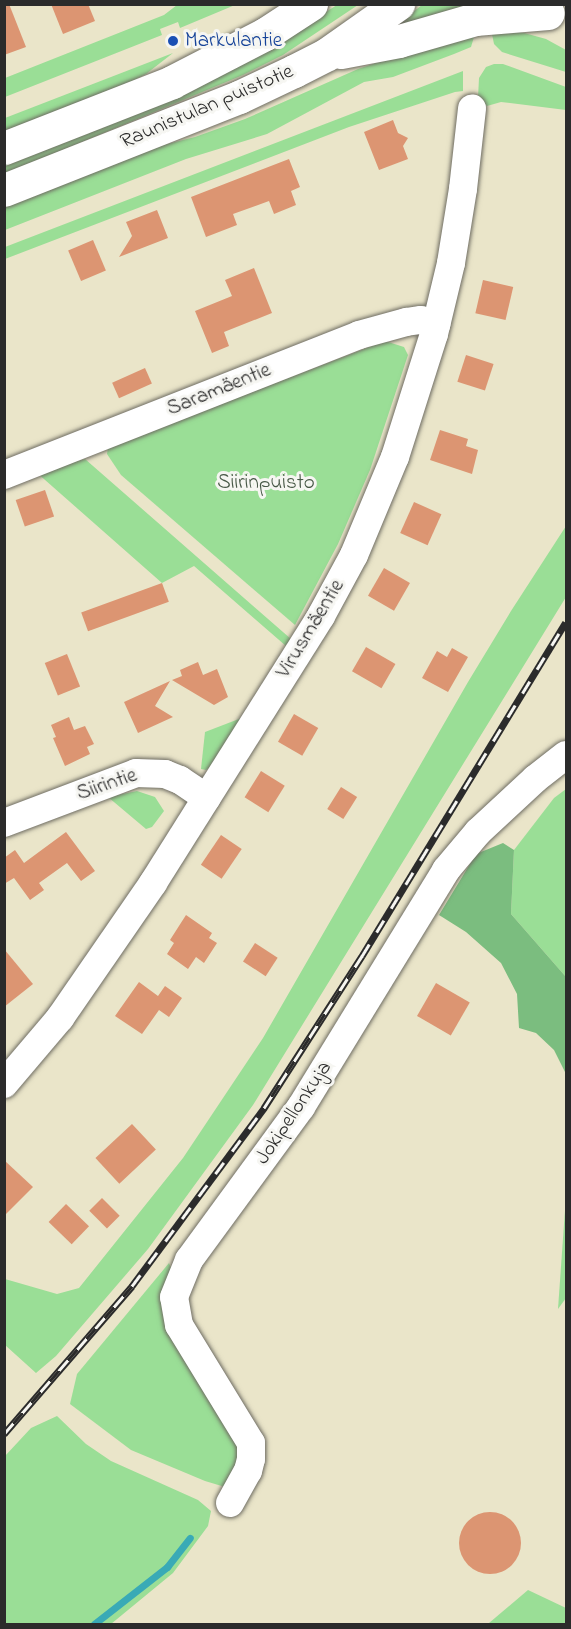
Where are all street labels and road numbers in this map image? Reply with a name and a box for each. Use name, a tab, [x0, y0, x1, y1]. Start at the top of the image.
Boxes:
street label: Raunistulan puistotie	[117, 59, 297, 155]
street label: Saramäentie	[163, 358, 275, 422]
street label: Virusmäentie	[272, 575, 350, 683]
street label: Siirintie	[74, 763, 140, 807]
street label: Jokipellonkuja	[250, 1056, 338, 1170]

